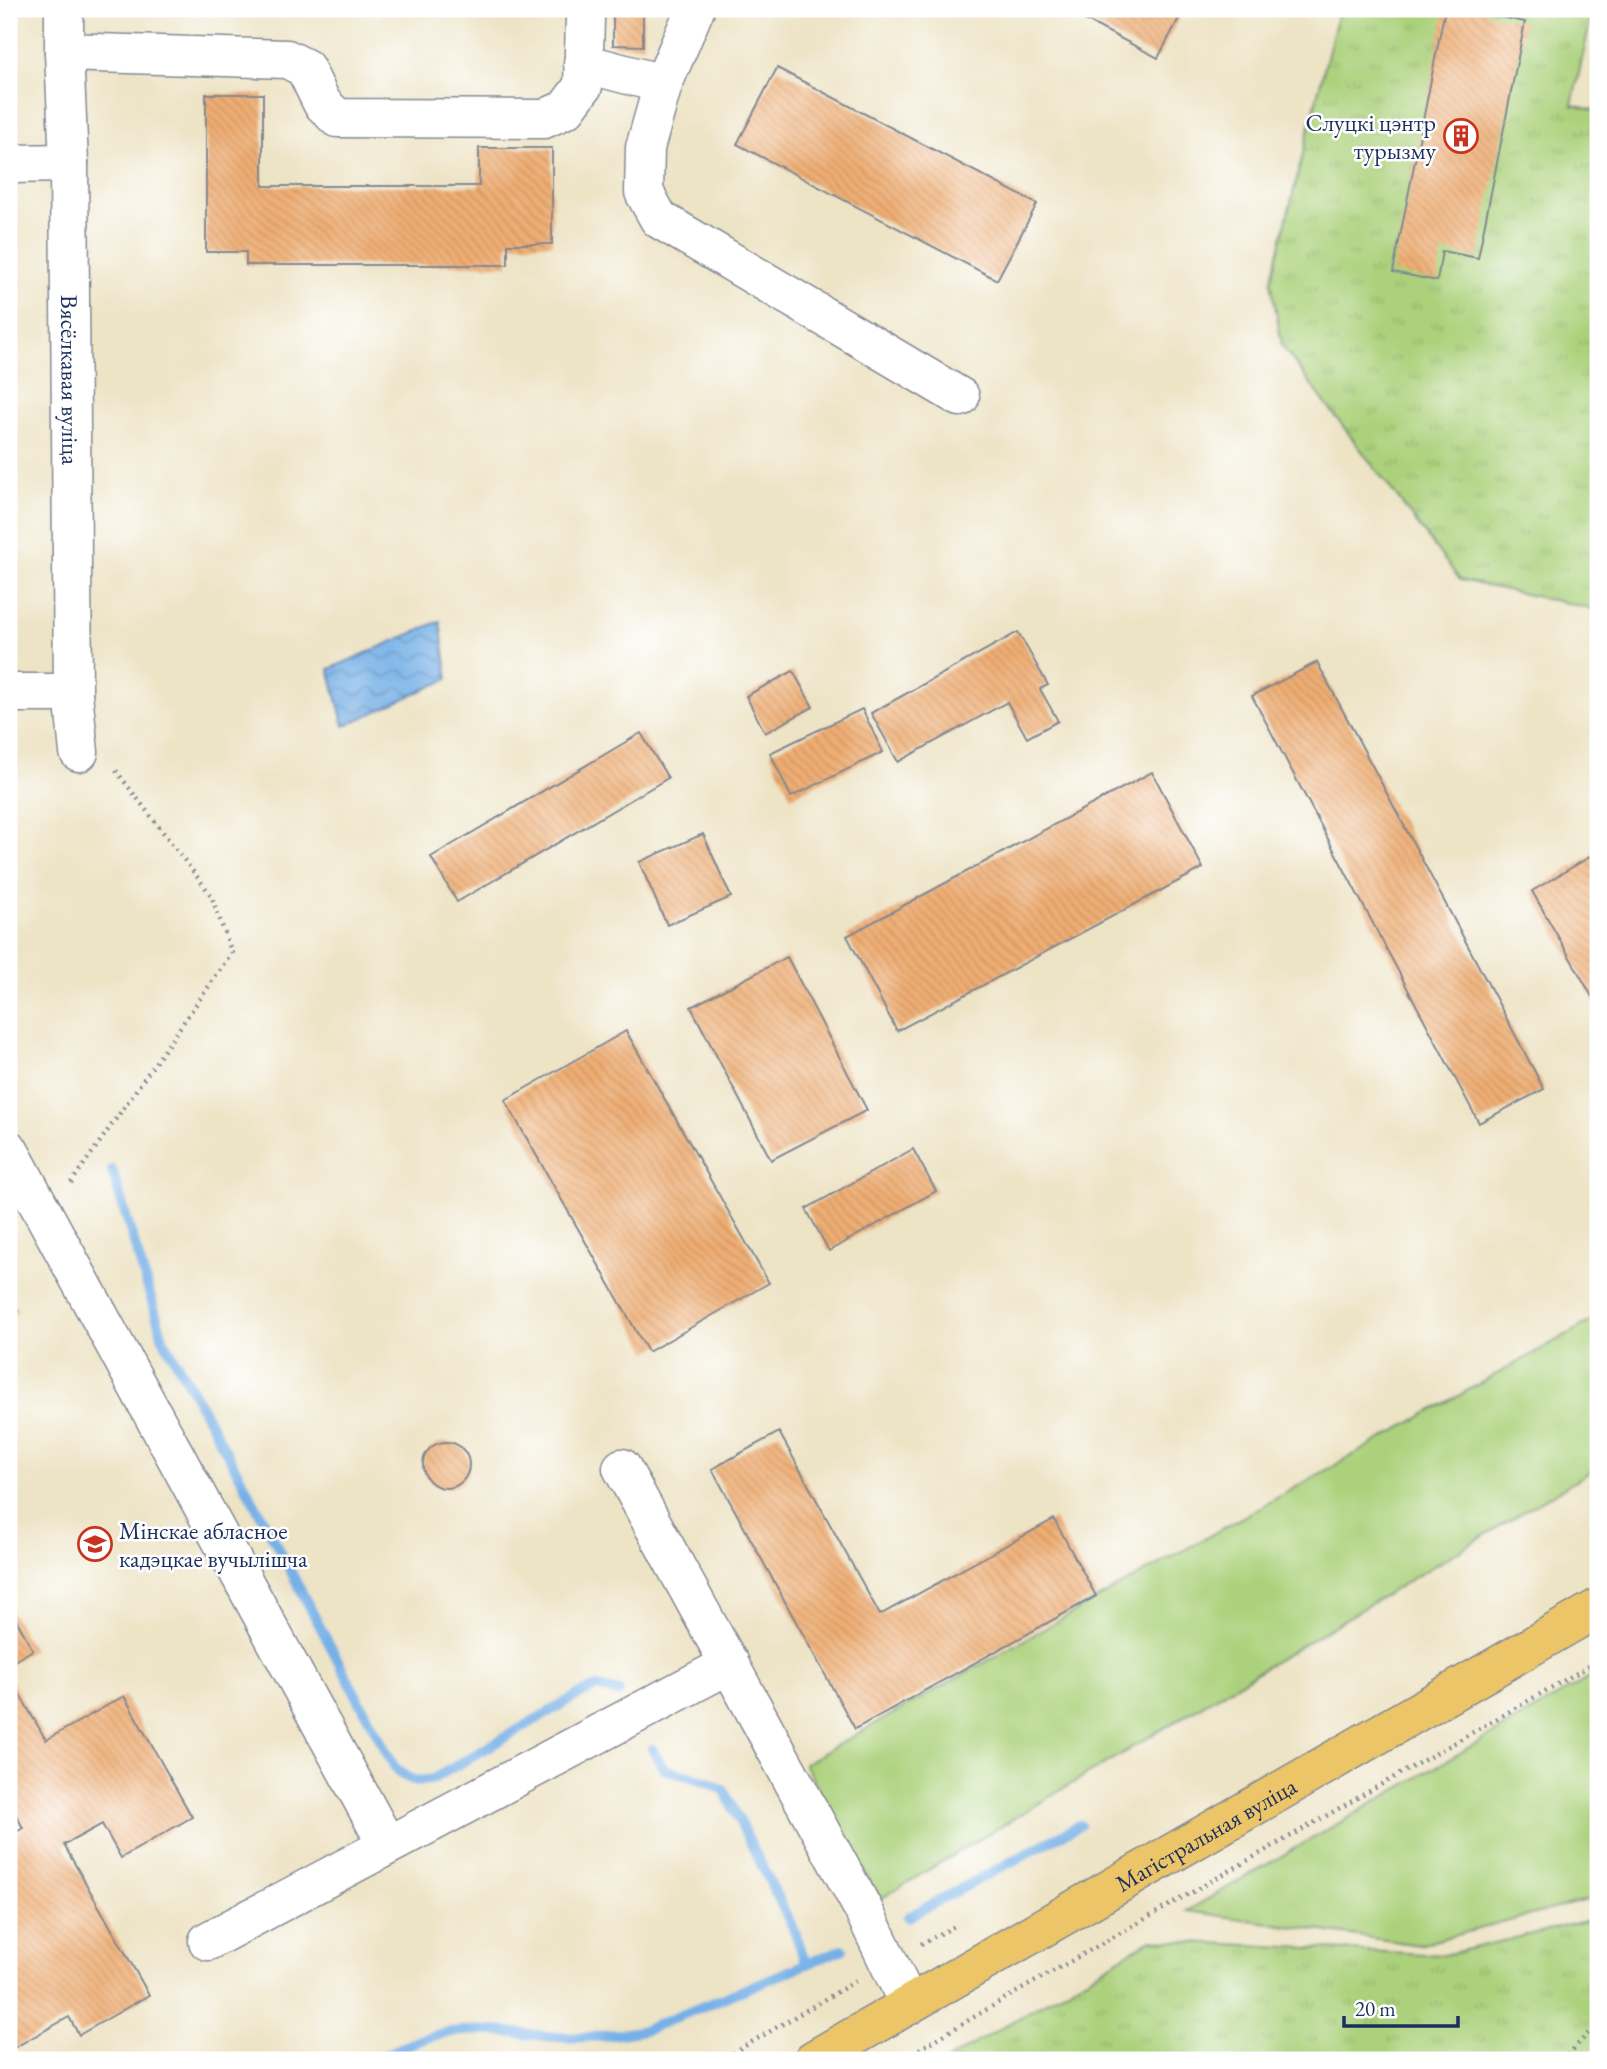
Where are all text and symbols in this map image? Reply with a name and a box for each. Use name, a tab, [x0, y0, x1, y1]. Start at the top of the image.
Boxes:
place label: Слуцкі цэнтр турызму	[1305, 107, 1436, 166]
building icon: Слуцкі цэнтр турызму	[1442, 117, 1480, 155]
street label: Вясёлкавая вуліца	[54, 295, 87, 466]
place label: Мінскае абласное кадэцкае вучылішча	[119, 1515, 308, 1574]
school or university icon: Мінскае абласное кадэцкае вучылішча	[76, 1525, 114, 1563]
street label: Магістральная вуліца	[1109, 1769, 1302, 1898]
scale bar	[1344, 1985, 1458, 2029]
text: 20 m	[1355, 1995, 1396, 2022]

